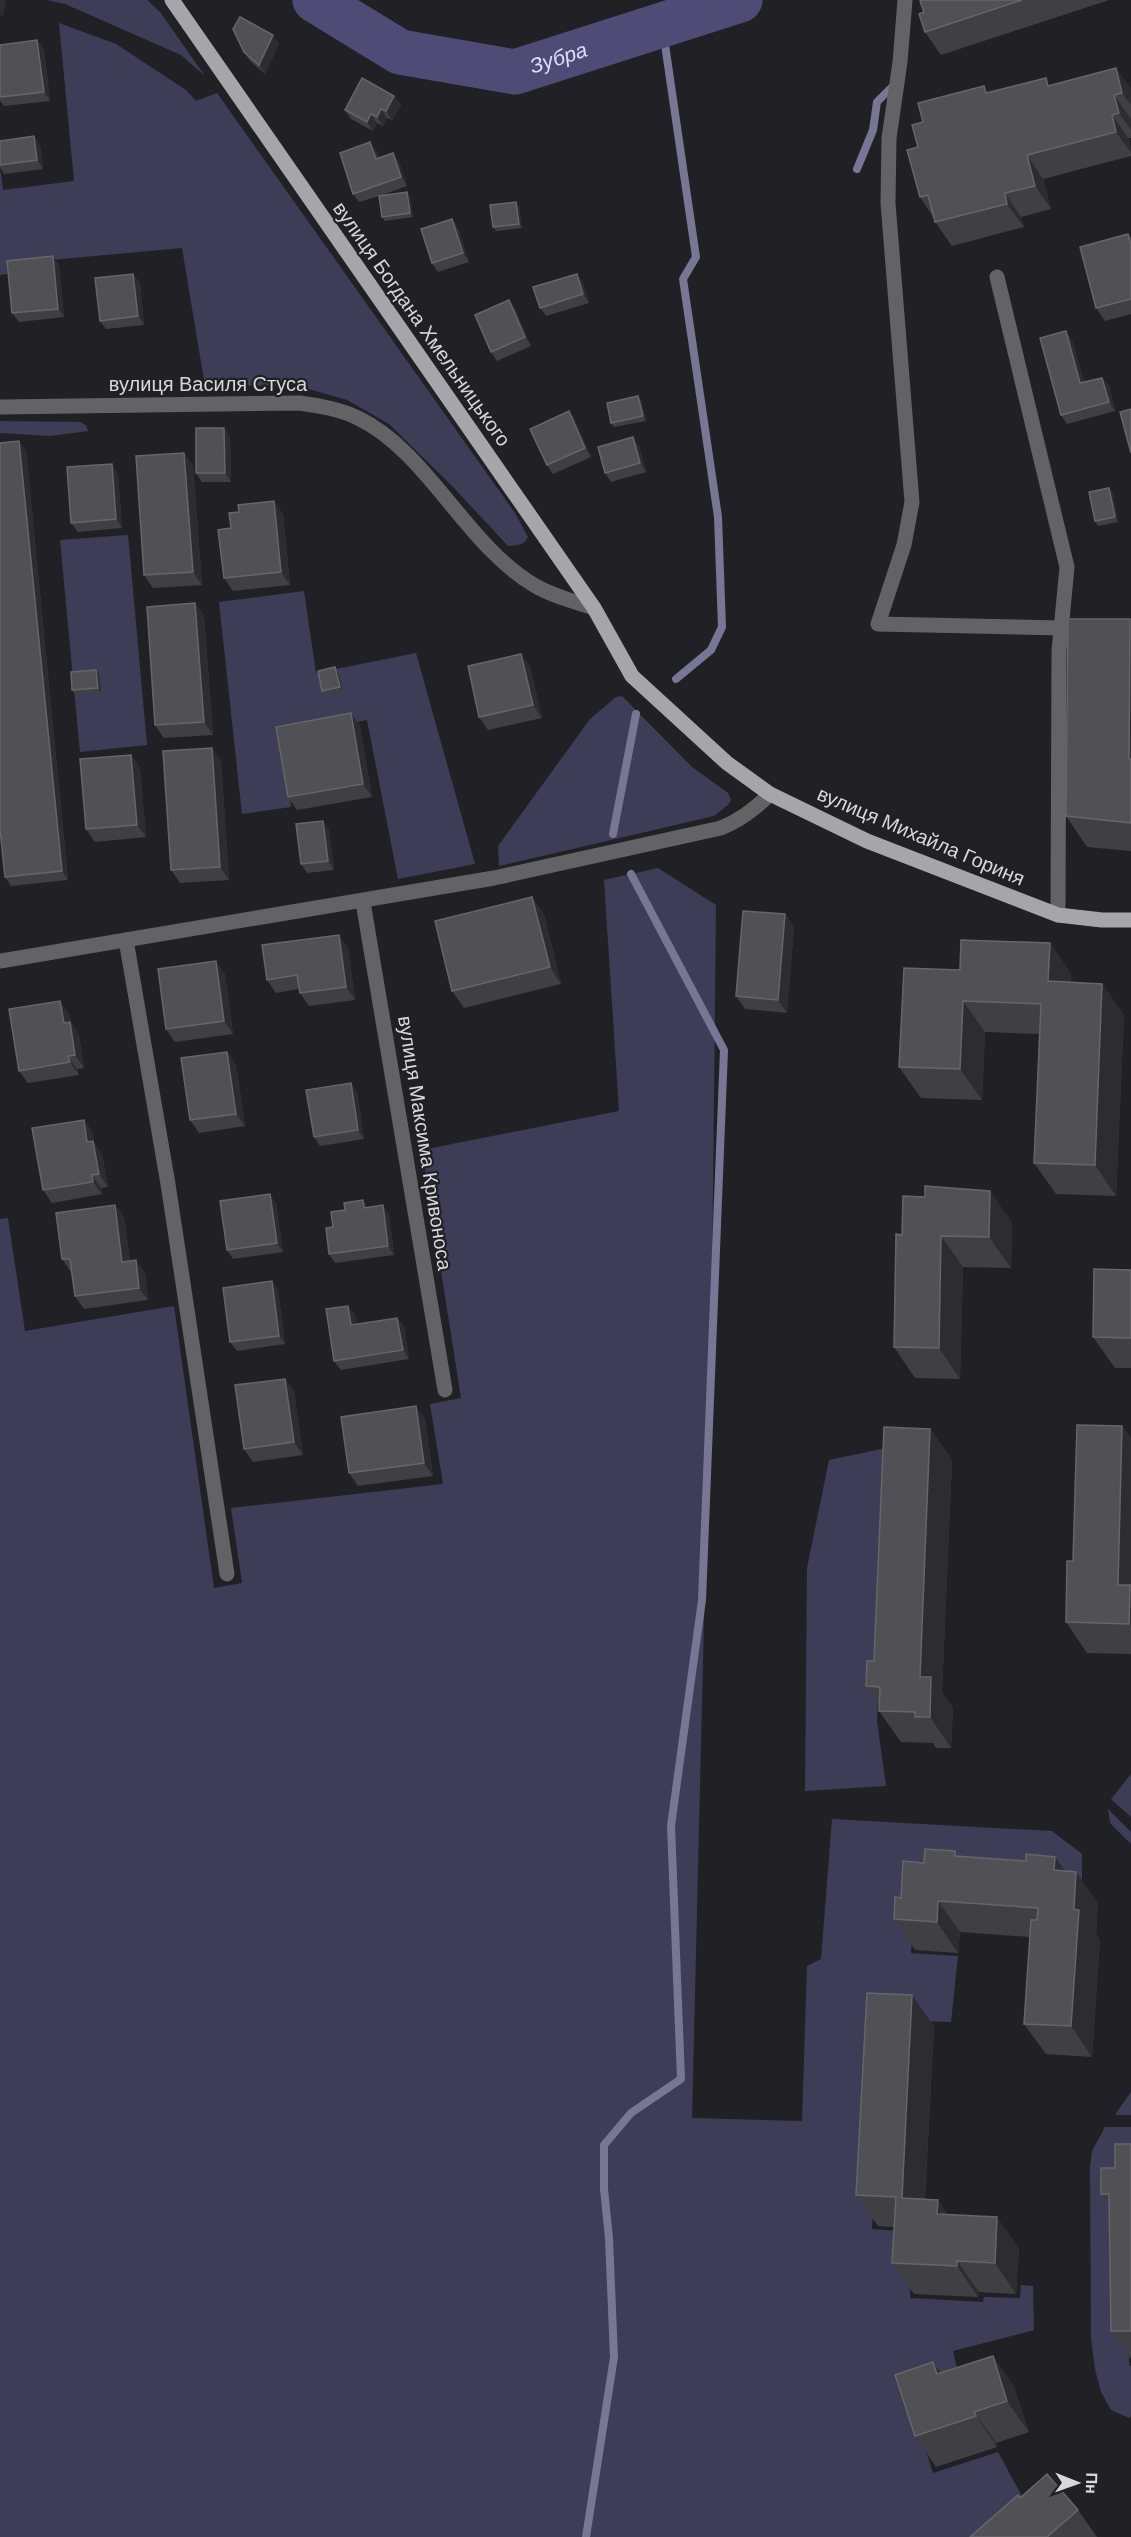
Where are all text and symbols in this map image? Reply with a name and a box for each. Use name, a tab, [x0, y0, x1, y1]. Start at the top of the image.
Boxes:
water label: Зубра	[526, 36, 591, 80]
street label: вулиця Богдана Хмельницького	[327, 197, 517, 451]
street label: вулиця Василя Стуса	[109, 371, 308, 397]
street label: вулиця Михайла Гориня	[813, 780, 1029, 892]
street label: вулиця Максима Кривоноса	[392, 1014, 458, 1273]
north arrow	[1047, 2453, 1107, 2513]
text: Пн	[1081, 2472, 1102, 2494]

